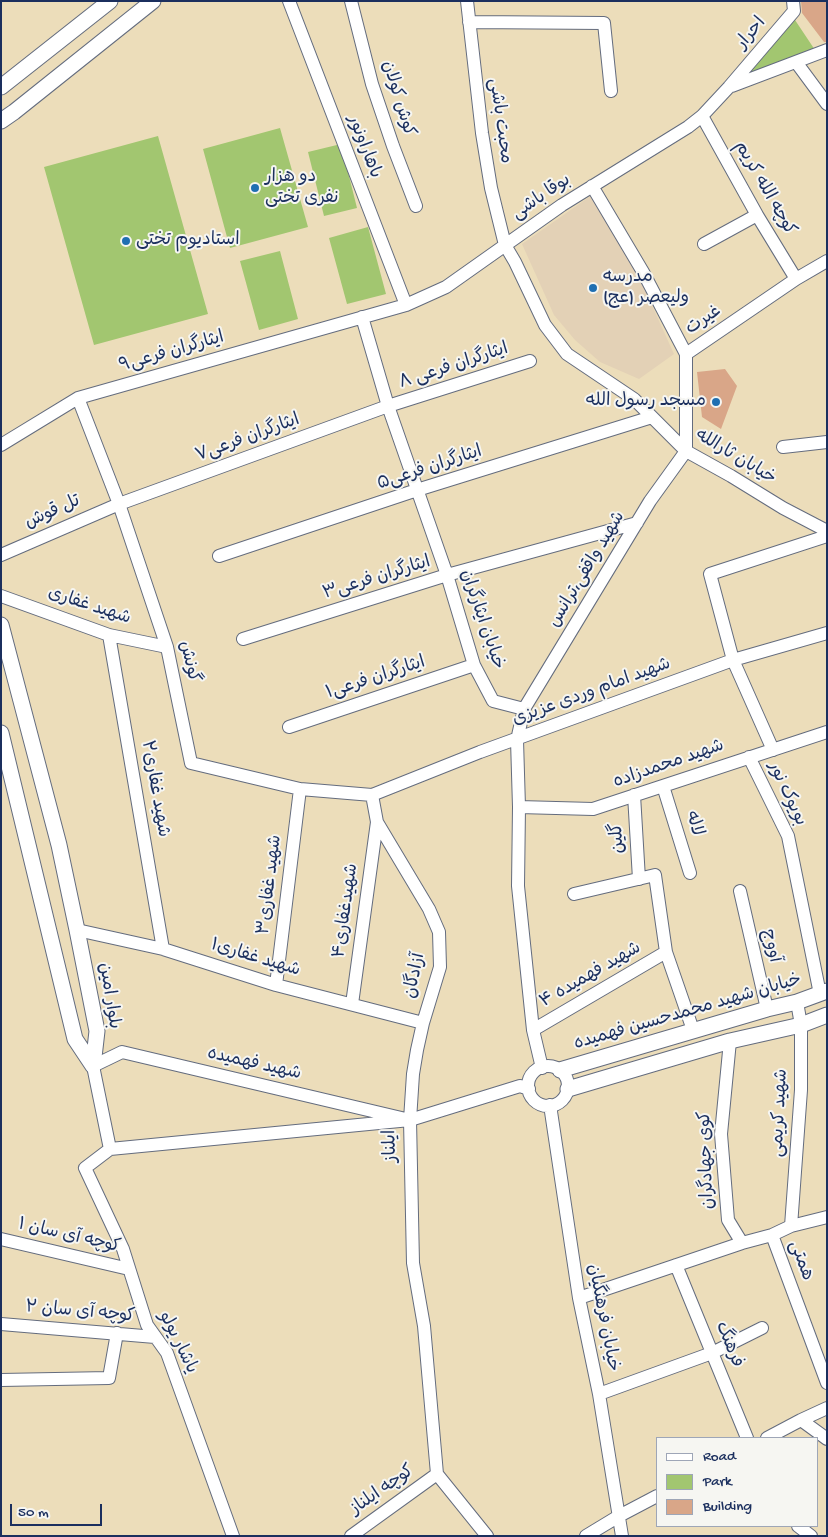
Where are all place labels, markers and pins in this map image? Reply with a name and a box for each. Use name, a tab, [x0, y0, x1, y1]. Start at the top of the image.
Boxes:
place label: دو هزار نفری تختی	[265, 167, 338, 210]
marker: دو هزار نفری تختی	[249, 182, 261, 194]
place label: استادیوم تختی	[136, 230, 240, 252]
marker: استادیوم تختی	[120, 235, 132, 247]
place label: مدرسه ولیعصر (عج)	[603, 267, 689, 310]
marker: مدرسه ولیعصر (عج)	[587, 282, 599, 294]
place label: مسجد رسول الله	[586, 391, 706, 413]
marker: مسجد رسول الله	[710, 396, 722, 408]

